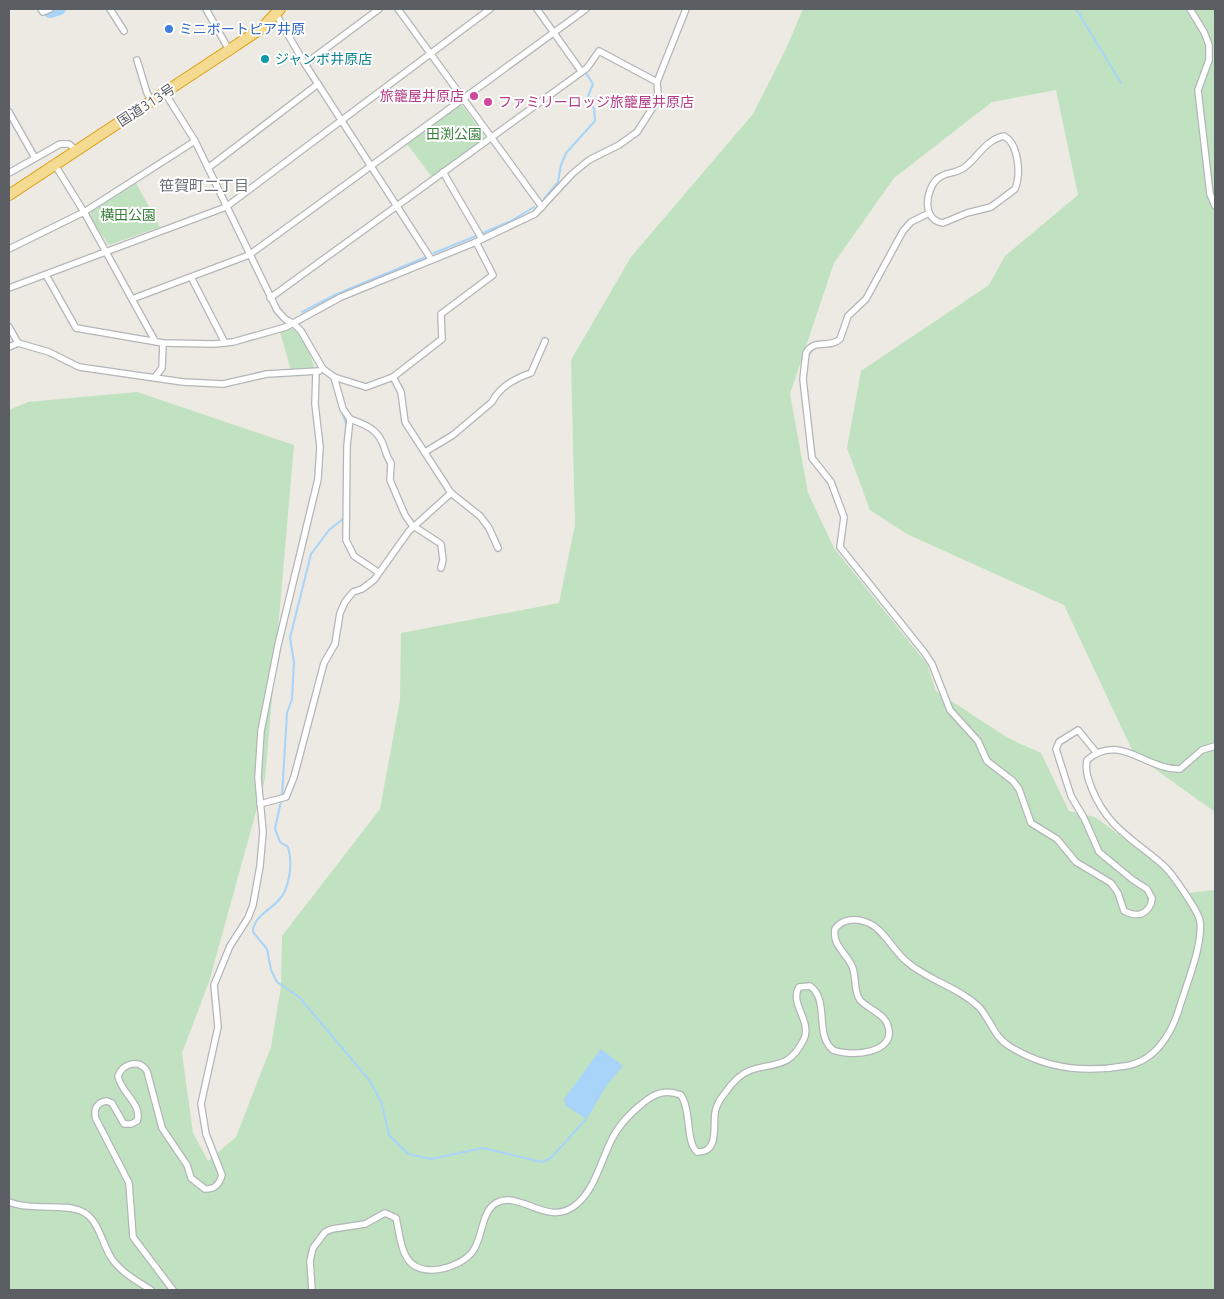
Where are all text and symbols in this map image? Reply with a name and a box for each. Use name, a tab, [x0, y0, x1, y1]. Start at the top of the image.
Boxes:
place label: ミニボートピア井原	[179, 21, 305, 37]
marker: ミニボートピア井原	[163, 23, 175, 35]
place label: ジャンボ井原店	[275, 51, 372, 67]
marker: ジャンボ井原店	[259, 53, 271, 65]
street label: 国道313号	[114, 80, 178, 130]
place label: 旅籠屋井原店	[380, 88, 464, 104]
marker: 旅籠屋井原店	[468, 90, 480, 102]
place label: ファミリーロッジ旅籠屋井原店	[498, 94, 694, 110]
marker: ファミリーロッジ旅籠屋井原店	[482, 96, 494, 108]
park label: 田渕公園	[426, 126, 482, 142]
district label: 笹賀町二丁目	[159, 177, 249, 194]
park label: 横田公園	[100, 207, 156, 223]

